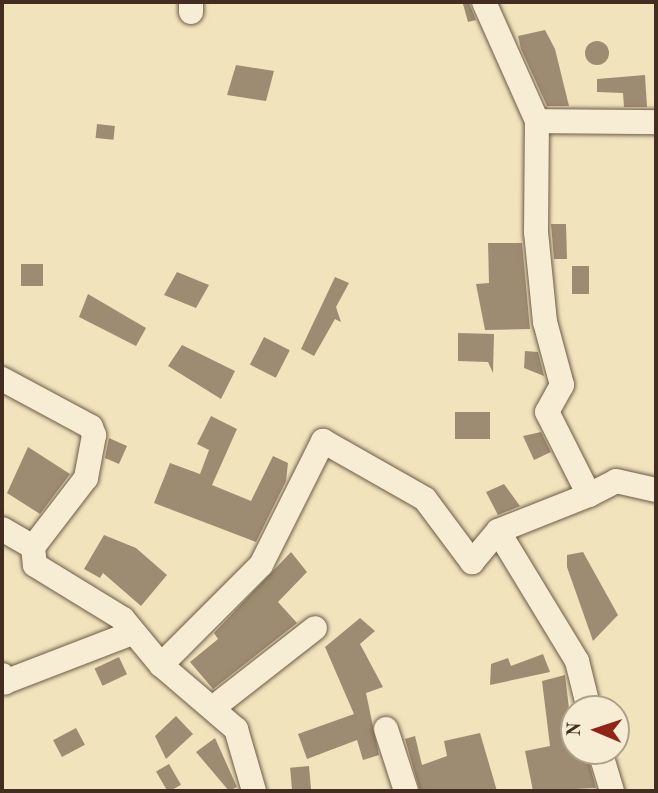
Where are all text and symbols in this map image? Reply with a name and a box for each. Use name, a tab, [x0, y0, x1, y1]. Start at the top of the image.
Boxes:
north arrow	[560, 695, 630, 765]
text: N	[566, 722, 585, 737]

